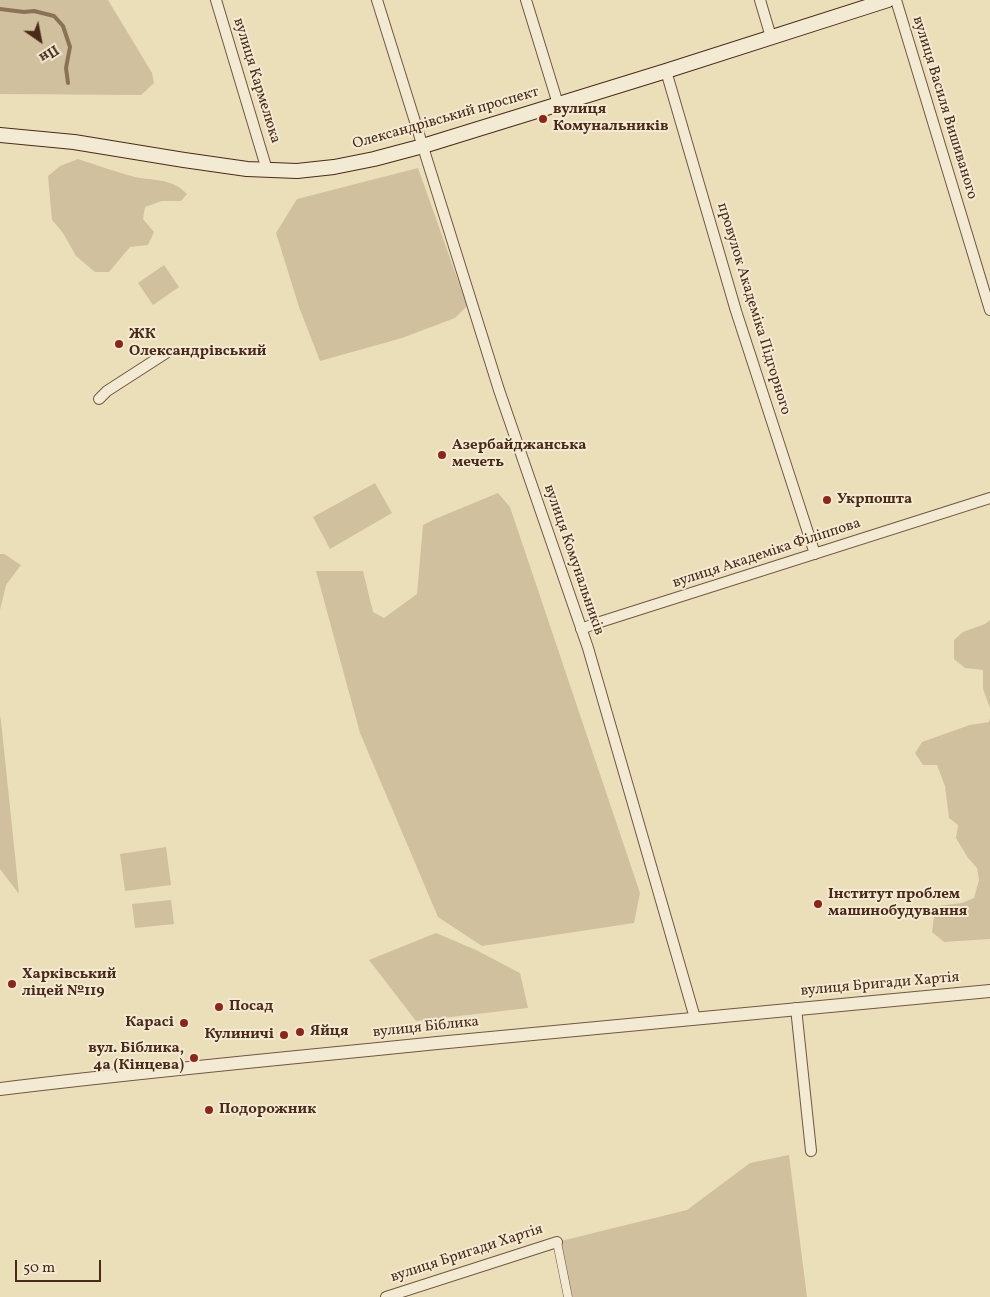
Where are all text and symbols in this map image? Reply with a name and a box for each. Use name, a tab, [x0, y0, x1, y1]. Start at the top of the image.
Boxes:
street label: вулиця Василя Вишиваного	[908, 14, 980, 202]
north arrow	[15, 15, 65, 65]
street label: вулиця Кармелюка	[228, 16, 284, 146]
text: Пн	[35, 40, 62, 66]
street label: Олександрівський проспект	[351, 84, 541, 154]
place label: вулиця Комунальників	[553, 101, 669, 136]
marker: вулиця Комунальників	[537, 113, 549, 125]
street label: провулок Академіка Підгорного	[712, 201, 794, 417]
place label: ЖК Олександрівський	[129, 326, 266, 361]
marker: ЖК Олександрівський	[113, 338, 125, 350]
place label: Азербайджанська мечеть	[452, 437, 586, 472]
marker: Азербайджанська мечеть	[436, 449, 448, 461]
street label: вулиця Комунальників	[539, 482, 607, 638]
place label: Укрпошта	[837, 491, 912, 509]
marker: Укрпошта	[821, 494, 833, 506]
street label: вулиця Академіка Філіппова	[671, 515, 863, 593]
place label: Інститут проблем машинобудування	[828, 886, 967, 921]
marker: Інститут проблем машинобудування	[812, 898, 824, 910]
place label: Харківський ліцей №119	[22, 966, 116, 1001]
street label: вулиця Бригади Хартія	[800, 969, 960, 1001]
marker: Харківський ліцей №119	[6, 978, 18, 990]
place label: Посад	[229, 998, 274, 1016]
marker: Посад	[213, 1001, 225, 1013]
street label: вулиця Біблика	[372, 1013, 480, 1043]
place label: Карасі	[125, 1014, 174, 1032]
marker: Карасі	[178, 1017, 190, 1029]
place label: Яйця	[310, 1023, 349, 1041]
place label: Кулиничі	[204, 1026, 274, 1044]
marker: Яйця	[294, 1026, 306, 1038]
marker: Кулиничі	[278, 1029, 290, 1041]
place label: вул. Біблика, 4а (Кінцева)	[88, 1040, 184, 1075]
marker: вул. Біблика, 4а (Кінцева)	[188, 1052, 200, 1064]
place label: Подорожник	[219, 1101, 316, 1119]
marker: Подорожник	[203, 1104, 215, 1116]
street label: вулиця Бригади Хартія	[389, 1221, 545, 1287]
scale bar	[18, 1250, 104, 1282]
text: 50 m	[23, 1258, 55, 1279]

